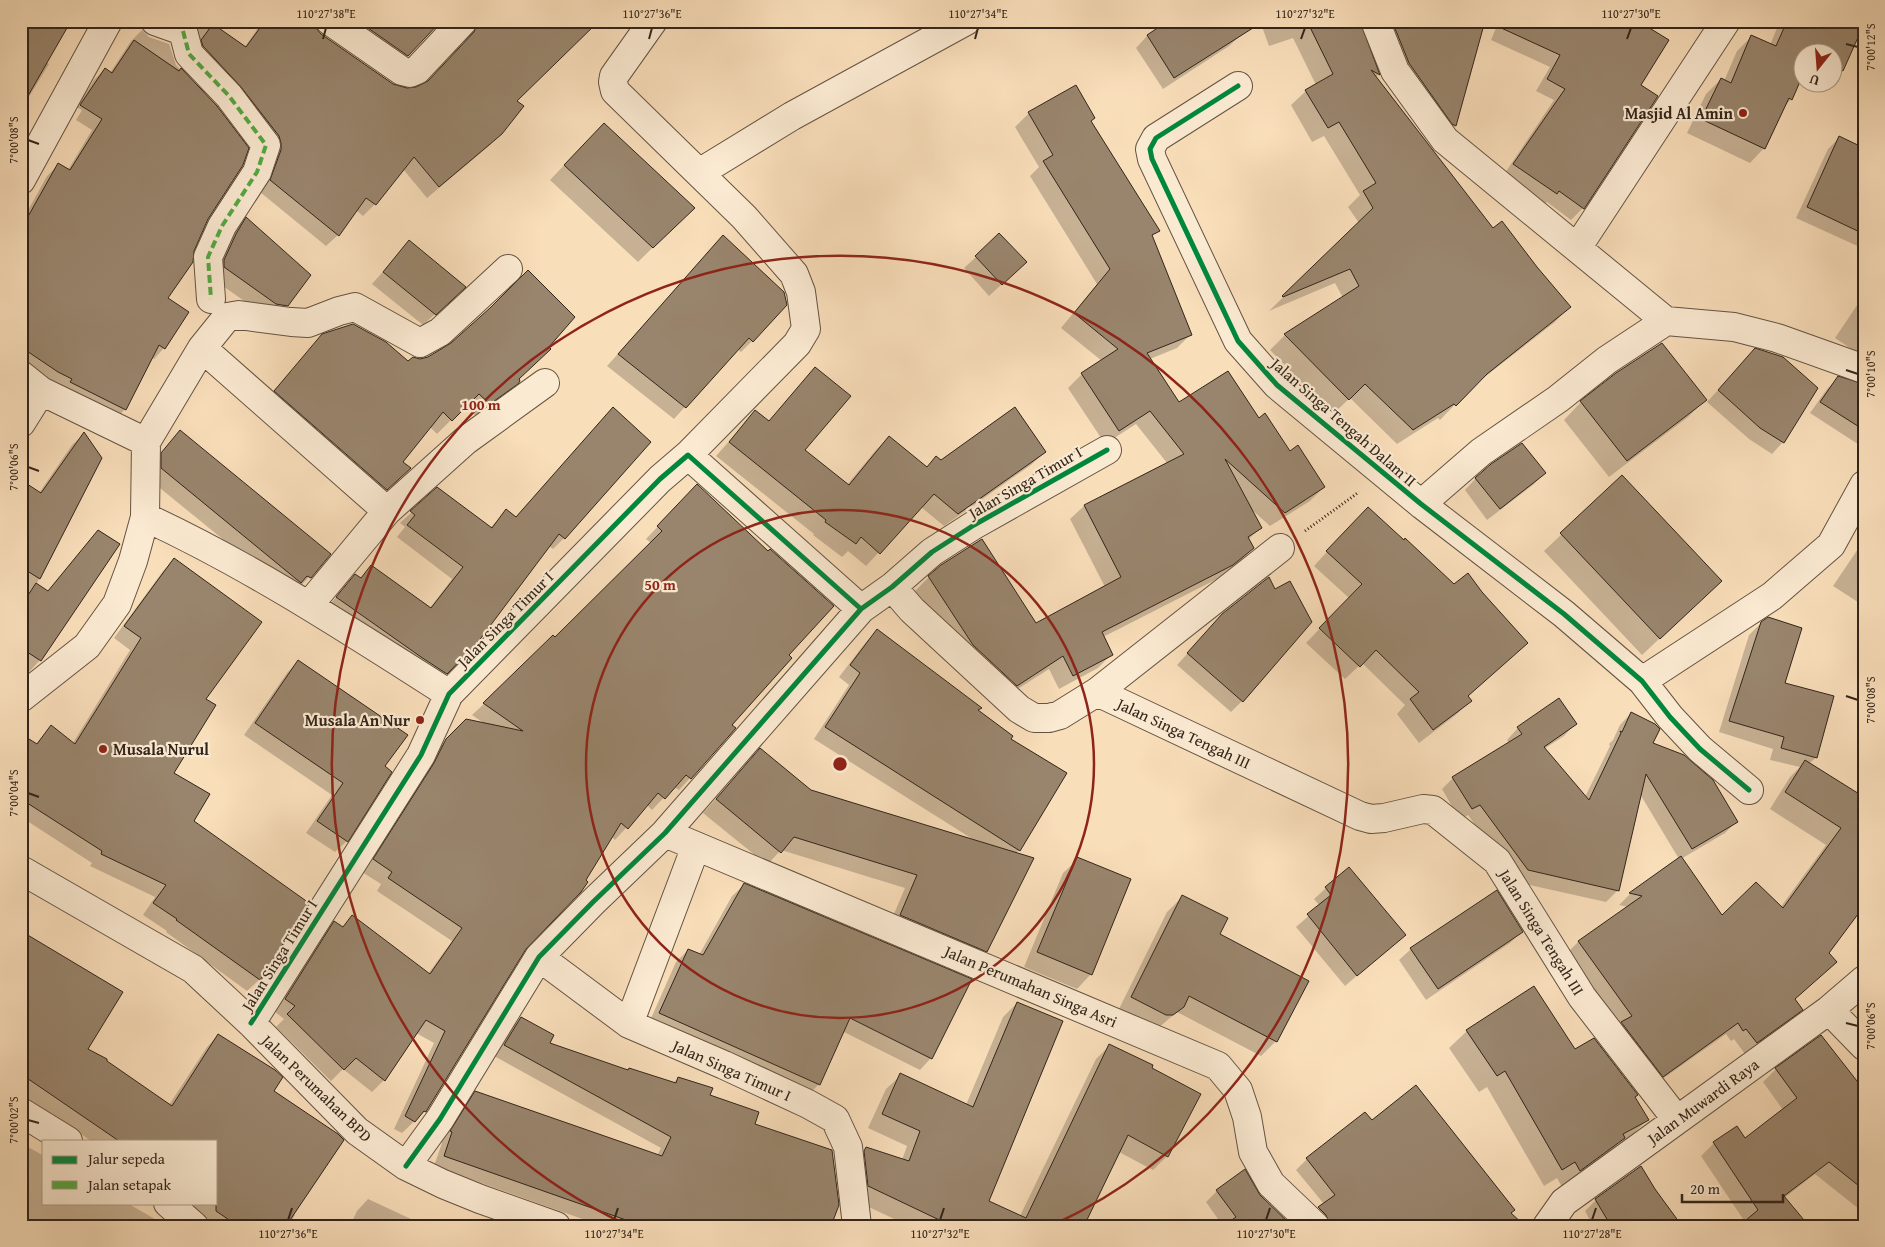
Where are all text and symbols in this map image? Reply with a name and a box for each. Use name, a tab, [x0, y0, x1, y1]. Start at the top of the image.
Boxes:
text: 110°27'38"E	[296, 5, 356, 22]
text: 110°27'36"E	[622, 5, 682, 22]
text: 110°27'34"E	[948, 5, 1008, 22]
text: 110°27'32"E	[1275, 5, 1335, 22]
text: 110°27'30"E	[1601, 5, 1661, 22]
text: 7°00'12"S	[1862, 23, 1879, 71]
north arrow	[1792, 42, 1842, 92]
text: U	[1806, 69, 1822, 91]
place label: Masjid Al Amin	[1625, 101, 1734, 125]
marker: Masjid Al Amin	[1737, 107, 1749, 119]
text: 7°00'08"S	[5, 116, 22, 164]
text: 7°00'10"S	[1862, 350, 1879, 398]
street label: Jalan Singa Tengah Dalam II	[1264, 351, 1422, 492]
text: 100 m	[461, 394, 501, 415]
street label: Jalan Singa Timur I	[962, 440, 1086, 525]
text: 7°00'06"S	[5, 443, 22, 491]
street label: Jalan Singa Timur I	[450, 565, 559, 674]
text: 50 m	[644, 574, 676, 595]
text: 7°00'08"S	[1862, 676, 1879, 724]
street label: Jalan Singa Tengah III	[1111, 691, 1255, 775]
place label: Musala An Nur	[305, 708, 411, 732]
marker: Musala An Nur	[414, 714, 426, 726]
place label: Musala Nurul	[113, 737, 209, 761]
marker: Musala Nurul	[97, 743, 109, 755]
centre of rings	[831, 755, 849, 773]
text: 7°00'04"S	[5, 769, 22, 817]
street label: Jalan Singa Tengah III	[1492, 862, 1591, 1000]
street label: Jalan Singa Timur I	[234, 894, 323, 1017]
street label: Jalan Perumahan Singa Asri	[939, 938, 1122, 1034]
text: 7°00'06"S	[1862, 1002, 1879, 1050]
street label: Jalan Perumahan BPD	[255, 1027, 378, 1147]
street label: Jalan Singa Timur I	[667, 1032, 795, 1107]
street label: Jalan Muwardi Raya	[1641, 1052, 1764, 1151]
text: 7°00'02"S	[5, 1096, 22, 1144]
legend	[42, 1140, 218, 1204]
text: Jalur sepeda	[86, 1148, 165, 1169]
scale bar	[1682, 1172, 1784, 1204]
text: Jalan setapak	[86, 1174, 171, 1195]
text: 20 m	[1690, 1178, 1721, 1199]
text: 110°27'36"E	[258, 1225, 318, 1242]
text: 110°27'34"E	[584, 1225, 644, 1242]
text: 110°27'32"E	[910, 1225, 970, 1242]
text: 110°27'30"E	[1236, 1225, 1296, 1242]
text: 110°27'28"E	[1562, 1225, 1622, 1242]

